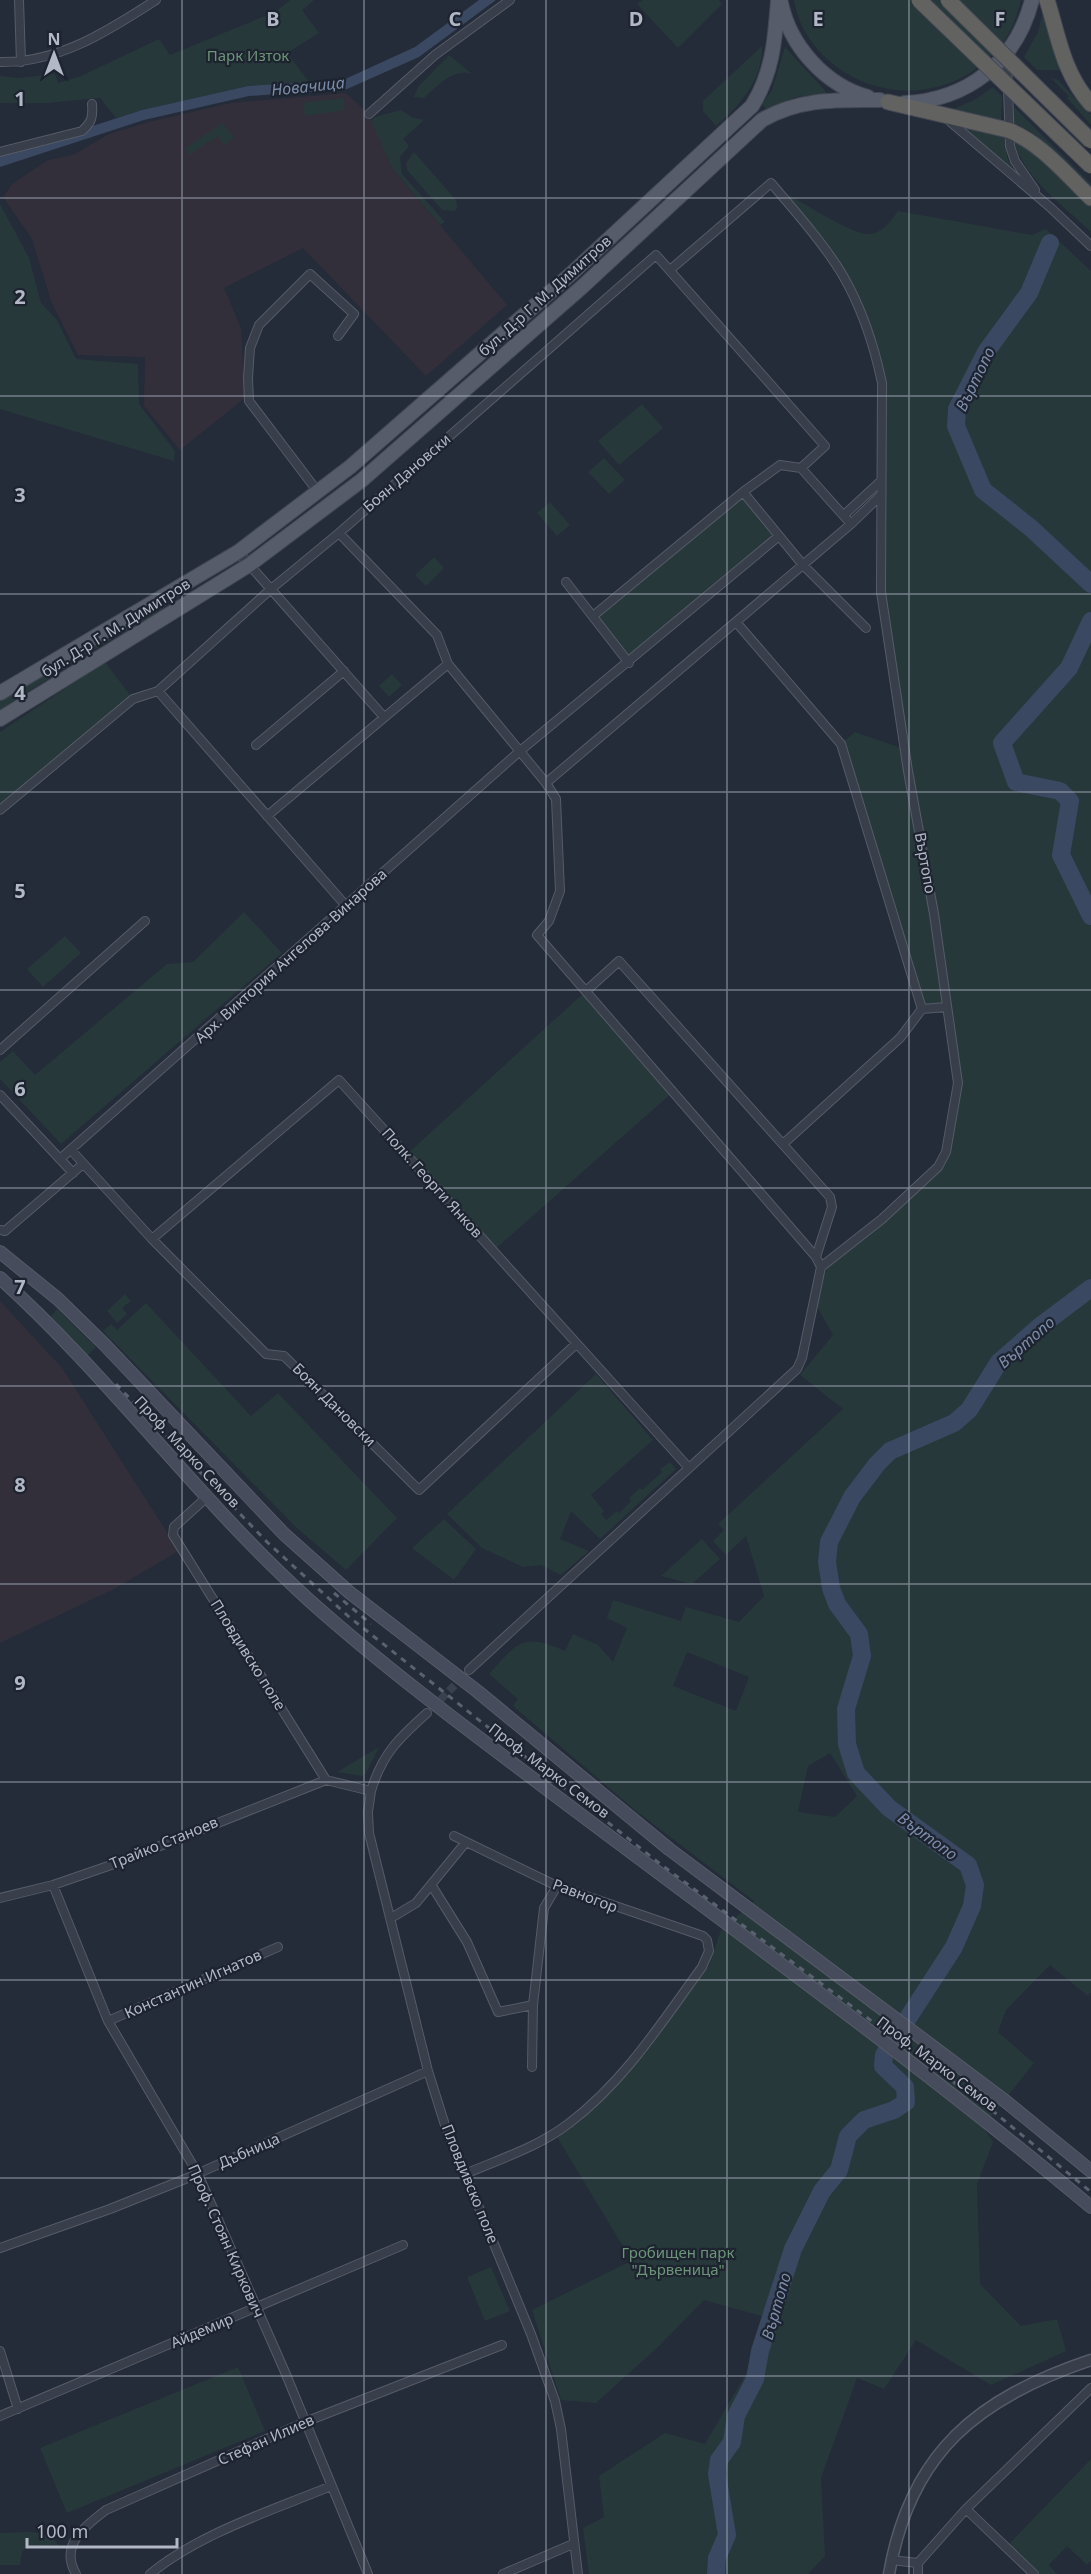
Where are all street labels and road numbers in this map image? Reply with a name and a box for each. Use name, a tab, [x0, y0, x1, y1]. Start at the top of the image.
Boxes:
street label: бул. Д-р Г. М. Димитров	[474, 230, 615, 360]
street label: Боян Дановски	[358, 429, 455, 516]
street label: бул. Д-р Г. М. Димитров	[37, 573, 194, 681]
street label: Въртопо	[911, 831, 941, 895]
street label: Арх. Виктория Ангелова-Винарова	[190, 864, 391, 1047]
street label: Полк. Георги Янков	[378, 1123, 488, 1242]
street label: Боян Дановски	[289, 1358, 381, 1450]
street label: Проф. Марко Семов	[131, 1391, 245, 1512]
street label: Пловдивско поле	[207, 1595, 291, 1714]
street label: Проф. Марко Семов	[485, 1718, 614, 1822]
street label: Трайко Станоев	[107, 1811, 221, 1873]
street label: Равногор	[550, 1874, 621, 1917]
street label: Константин Игнатов	[121, 1944, 264, 2022]
street label: Проф. Марко Семов	[873, 2011, 1002, 2115]
street label: Пловдивско поле	[438, 2121, 504, 2246]
street label: Дъбница	[215, 2128, 282, 2172]
street label: Проф. Стоян Киркович	[184, 2161, 270, 2320]
street label: Айдемир	[167, 2308, 236, 2352]
street label: Стефан Илиев	[214, 2409, 317, 2469]

